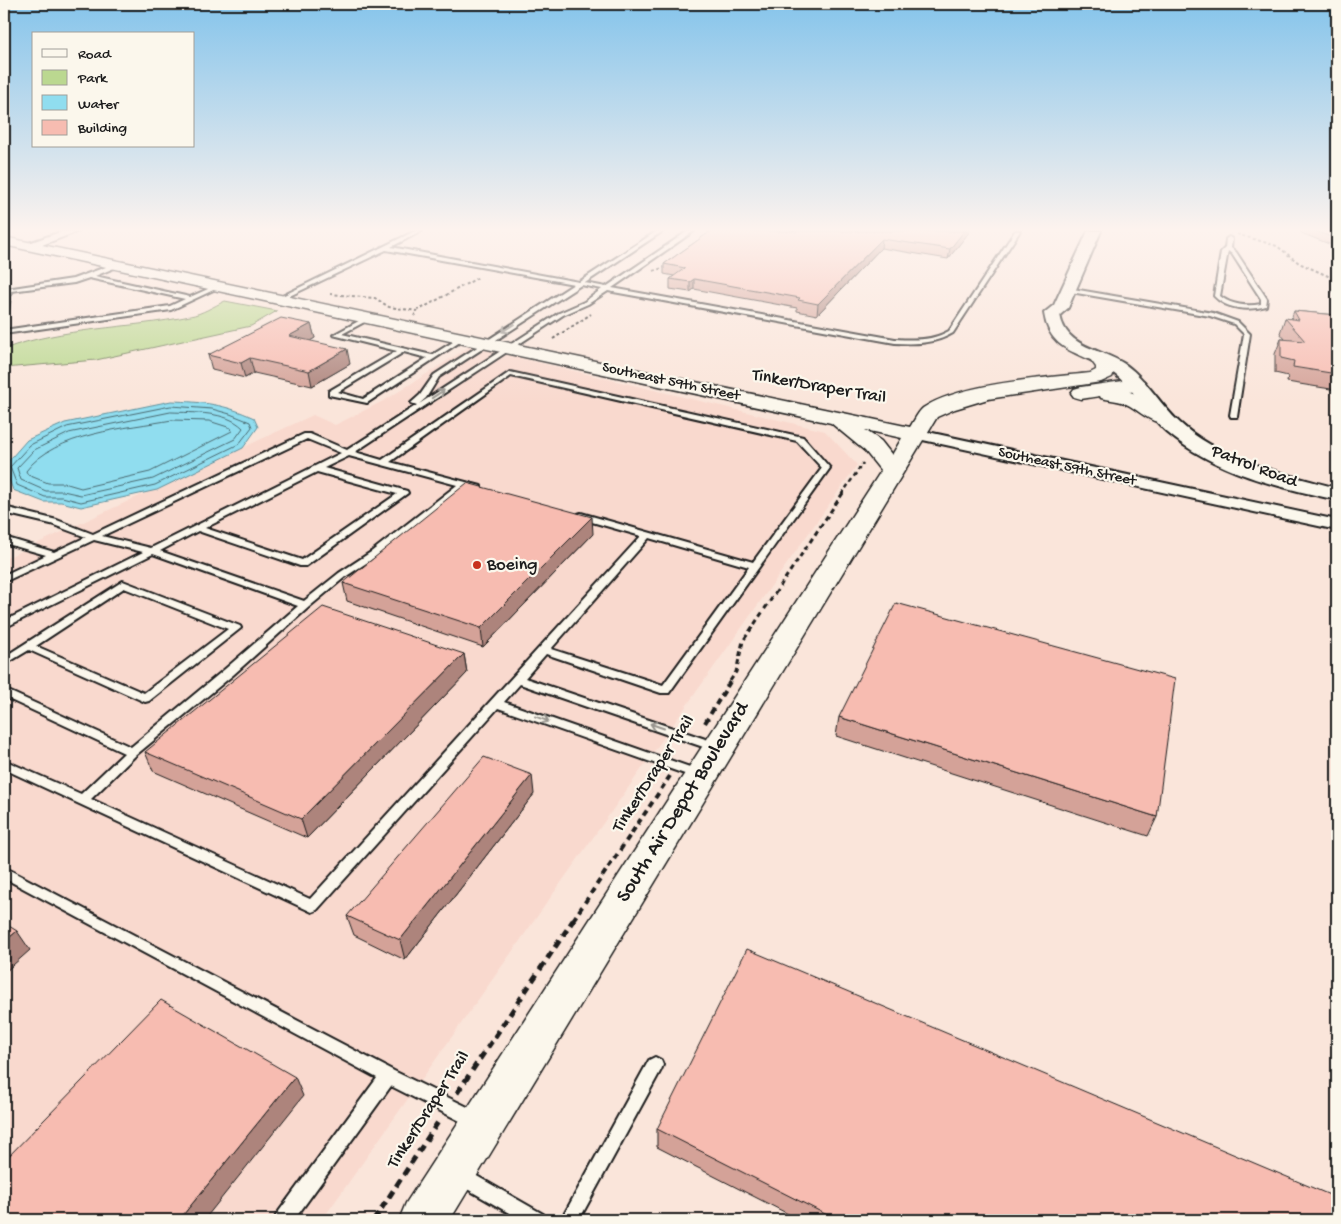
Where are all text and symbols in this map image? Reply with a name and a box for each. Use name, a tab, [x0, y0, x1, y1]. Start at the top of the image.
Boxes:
legend	[32, 32, 195, 148]
text: Road	[78, 46, 112, 64]
text: Park	[77, 70, 108, 88]
text: Water	[78, 96, 120, 114]
text: Building	[77, 120, 127, 138]
one-way arrow	[501, 323, 515, 334]
street label: Southeast 59th Street	[600, 359, 743, 406]
street label: Tinker/Draper Trail	[750, 365, 888, 409]
one-way arrow	[431, 389, 445, 399]
street label: Patrol Road	[1207, 441, 1301, 494]
street label: Southeast 59th Street	[996, 444, 1139, 491]
place label: Boeing	[486, 555, 538, 576]
marker: Boeing	[471, 559, 483, 571]
street label: South Air Depot Boulevard	[612, 697, 757, 908]
street label: Tinker/Draper Trail	[608, 711, 700, 837]
one-way arrow	[534, 715, 549, 724]
one-way arrow	[649, 721, 665, 730]
street label: Tinker/Draper Trail	[383, 1047, 475, 1173]

